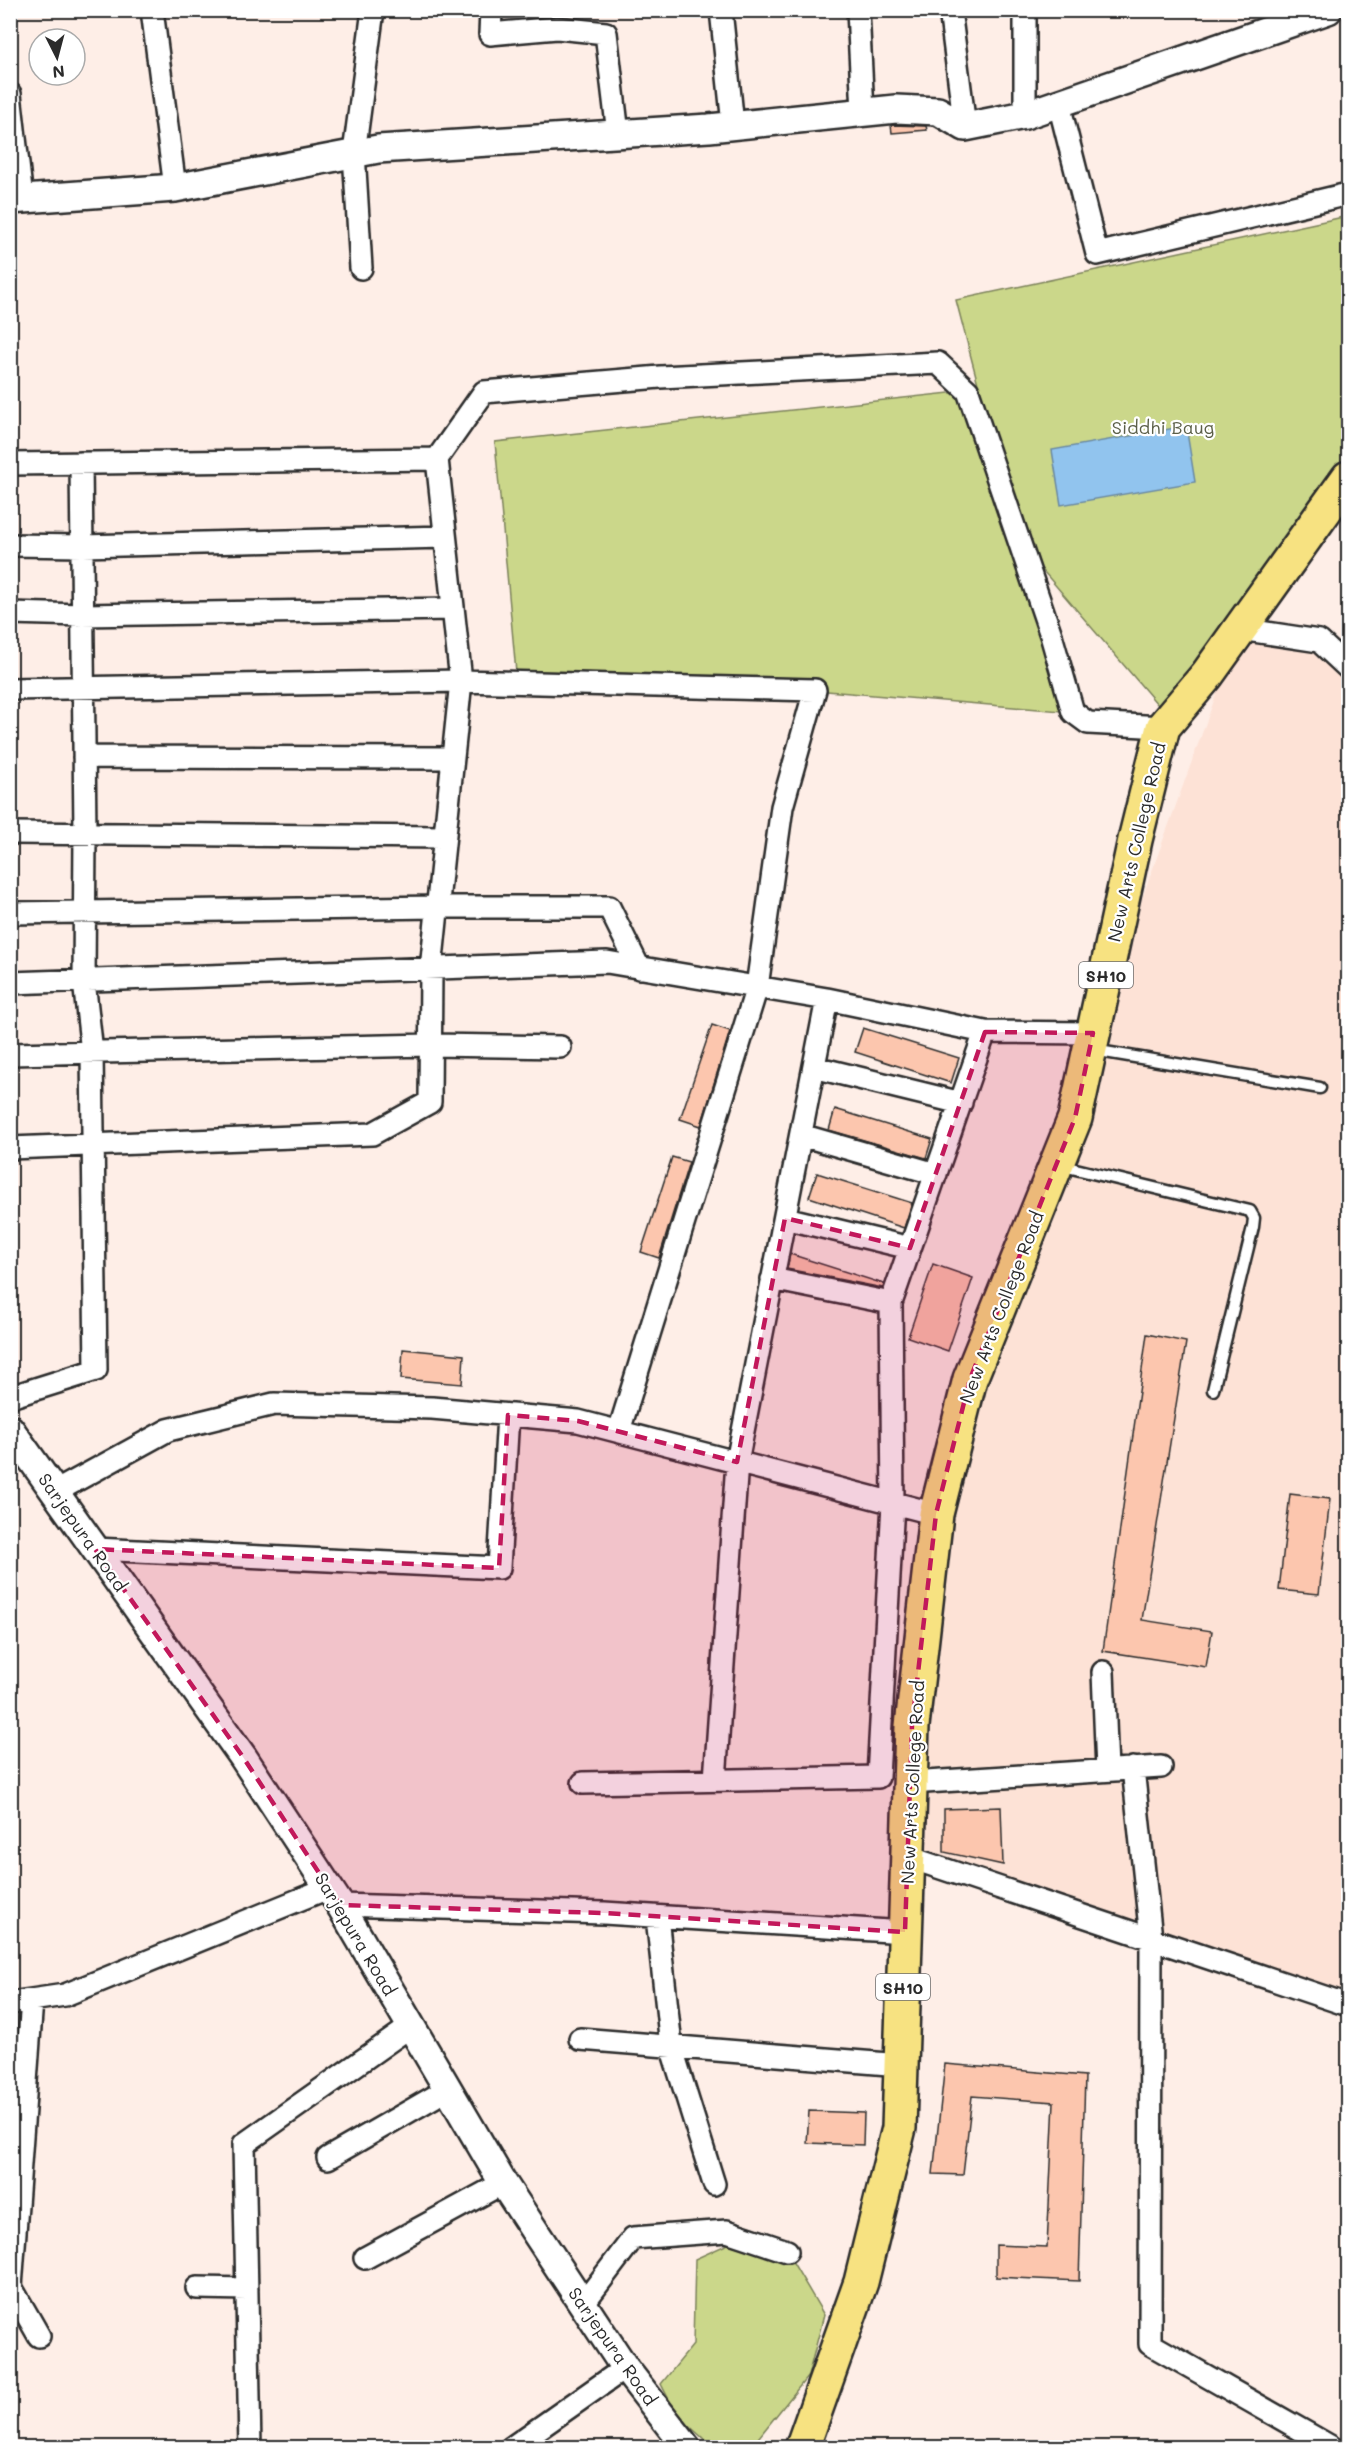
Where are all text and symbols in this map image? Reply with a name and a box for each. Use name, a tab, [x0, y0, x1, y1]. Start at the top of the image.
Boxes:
north arrow	[27, 27, 87, 87]
text: N	[51, 61, 66, 83]
park label: Siddhi Baug	[1112, 415, 1214, 439]
street label: New Arts College Road	[1101, 740, 1171, 944]
road number: SH10	[1079, 962, 1133, 988]
street label: New Arts College Road	[953, 1207, 1049, 1407]
street label: Sarjepura Road	[33, 1468, 133, 1596]
street label: New Arts College Road	[895, 1680, 929, 1884]
street label: Sarjepura Road	[310, 1868, 402, 2000]
road number: SH10	[876, 1974, 930, 2000]
street label: Sarjepura Road	[563, 2282, 663, 2410]

